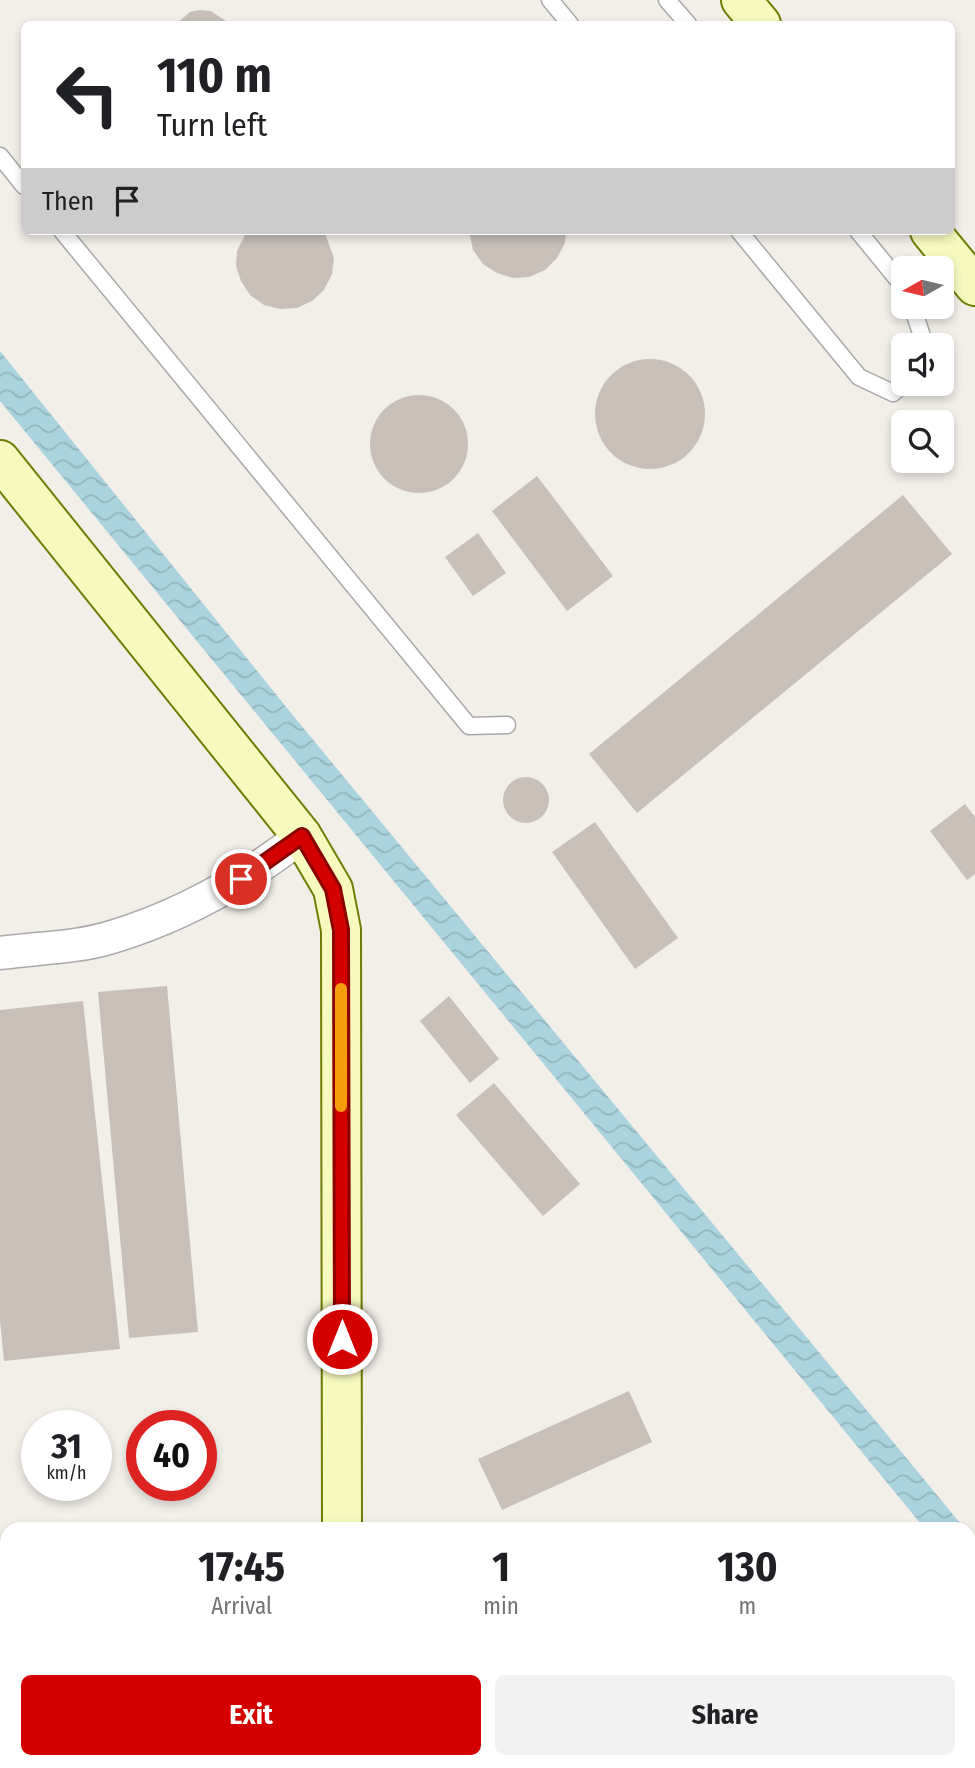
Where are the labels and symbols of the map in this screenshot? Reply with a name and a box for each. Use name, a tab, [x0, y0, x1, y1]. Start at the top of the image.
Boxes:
north arrow	[891, 256, 954, 318]
pin	[211, 849, 271, 909]
position arrow	[305, 1302, 379, 1376]
speed limit sign: 40	[126, 1410, 217, 1501]

